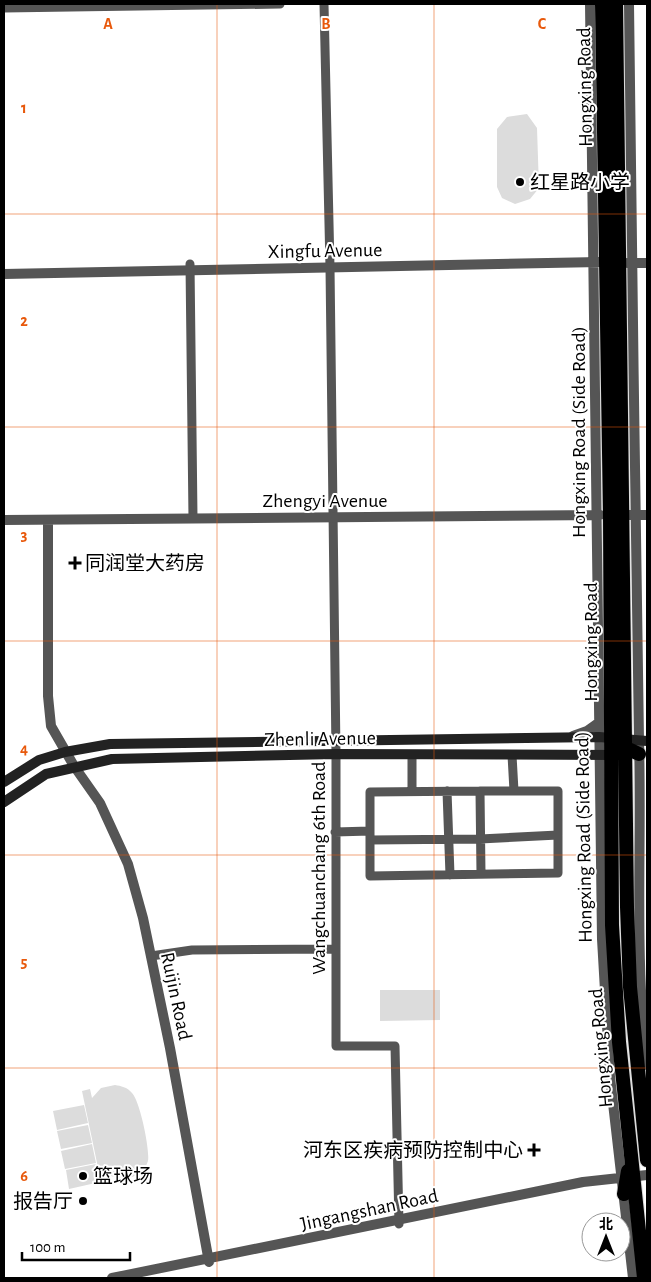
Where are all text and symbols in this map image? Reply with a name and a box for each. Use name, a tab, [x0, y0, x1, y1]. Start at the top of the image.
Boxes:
text: A	[103, 16, 113, 32]
text: B	[321, 16, 331, 32]
text: C	[538, 16, 547, 32]
street label: Hongxing Road	[574, 27, 596, 147]
text: 1	[21, 100, 27, 116]
place label: 红星路小学	[530, 172, 630, 193]
marker: 红星路小学	[514, 176, 526, 188]
street label: Xingfu Avenue	[268, 240, 382, 262]
text: 2	[20, 313, 28, 329]
street label: Hongxing Road (Side Road)	[569, 326, 589, 538]
street label: Zhengyi Avenue	[262, 491, 388, 511]
text: 3	[21, 527, 28, 543]
place label: 同润堂大药房	[85, 553, 205, 574]
marker: 同润堂大药房	[69, 557, 81, 569]
street label: Hongxing Road	[581, 582, 601, 702]
street label: Zhenli Avenue	[264, 728, 376, 750]
street label: Hongxing Road (Side Road)	[572, 731, 596, 943]
text: 4	[20, 741, 28, 757]
street label: Wangchuanchang 6th Road	[309, 761, 329, 975]
street label: Ruijin Road	[157, 950, 195, 1042]
text: 5	[21, 954, 28, 970]
street label: Hongxing Road	[586, 987, 616, 1108]
place label: 河东区疾病预防控制中心	[303, 1140, 523, 1161]
marker: 河东区疾病预防控制中心	[527, 1143, 541, 1157]
place label: 篮球场	[93, 1166, 153, 1187]
text: 6	[20, 1168, 28, 1184]
marker: 篮球场	[77, 1170, 89, 1182]
street label: Jingangshan Road	[299, 1186, 440, 1234]
place label: 报告厅	[13, 1191, 73, 1212]
marker: 报告厅	[77, 1195, 89, 1207]
north arrow	[581, 1212, 631, 1262]
text: 北	[599, 1217, 613, 1232]
scale bar	[22, 1230, 130, 1262]
text: 100 m	[30, 1240, 65, 1255]

